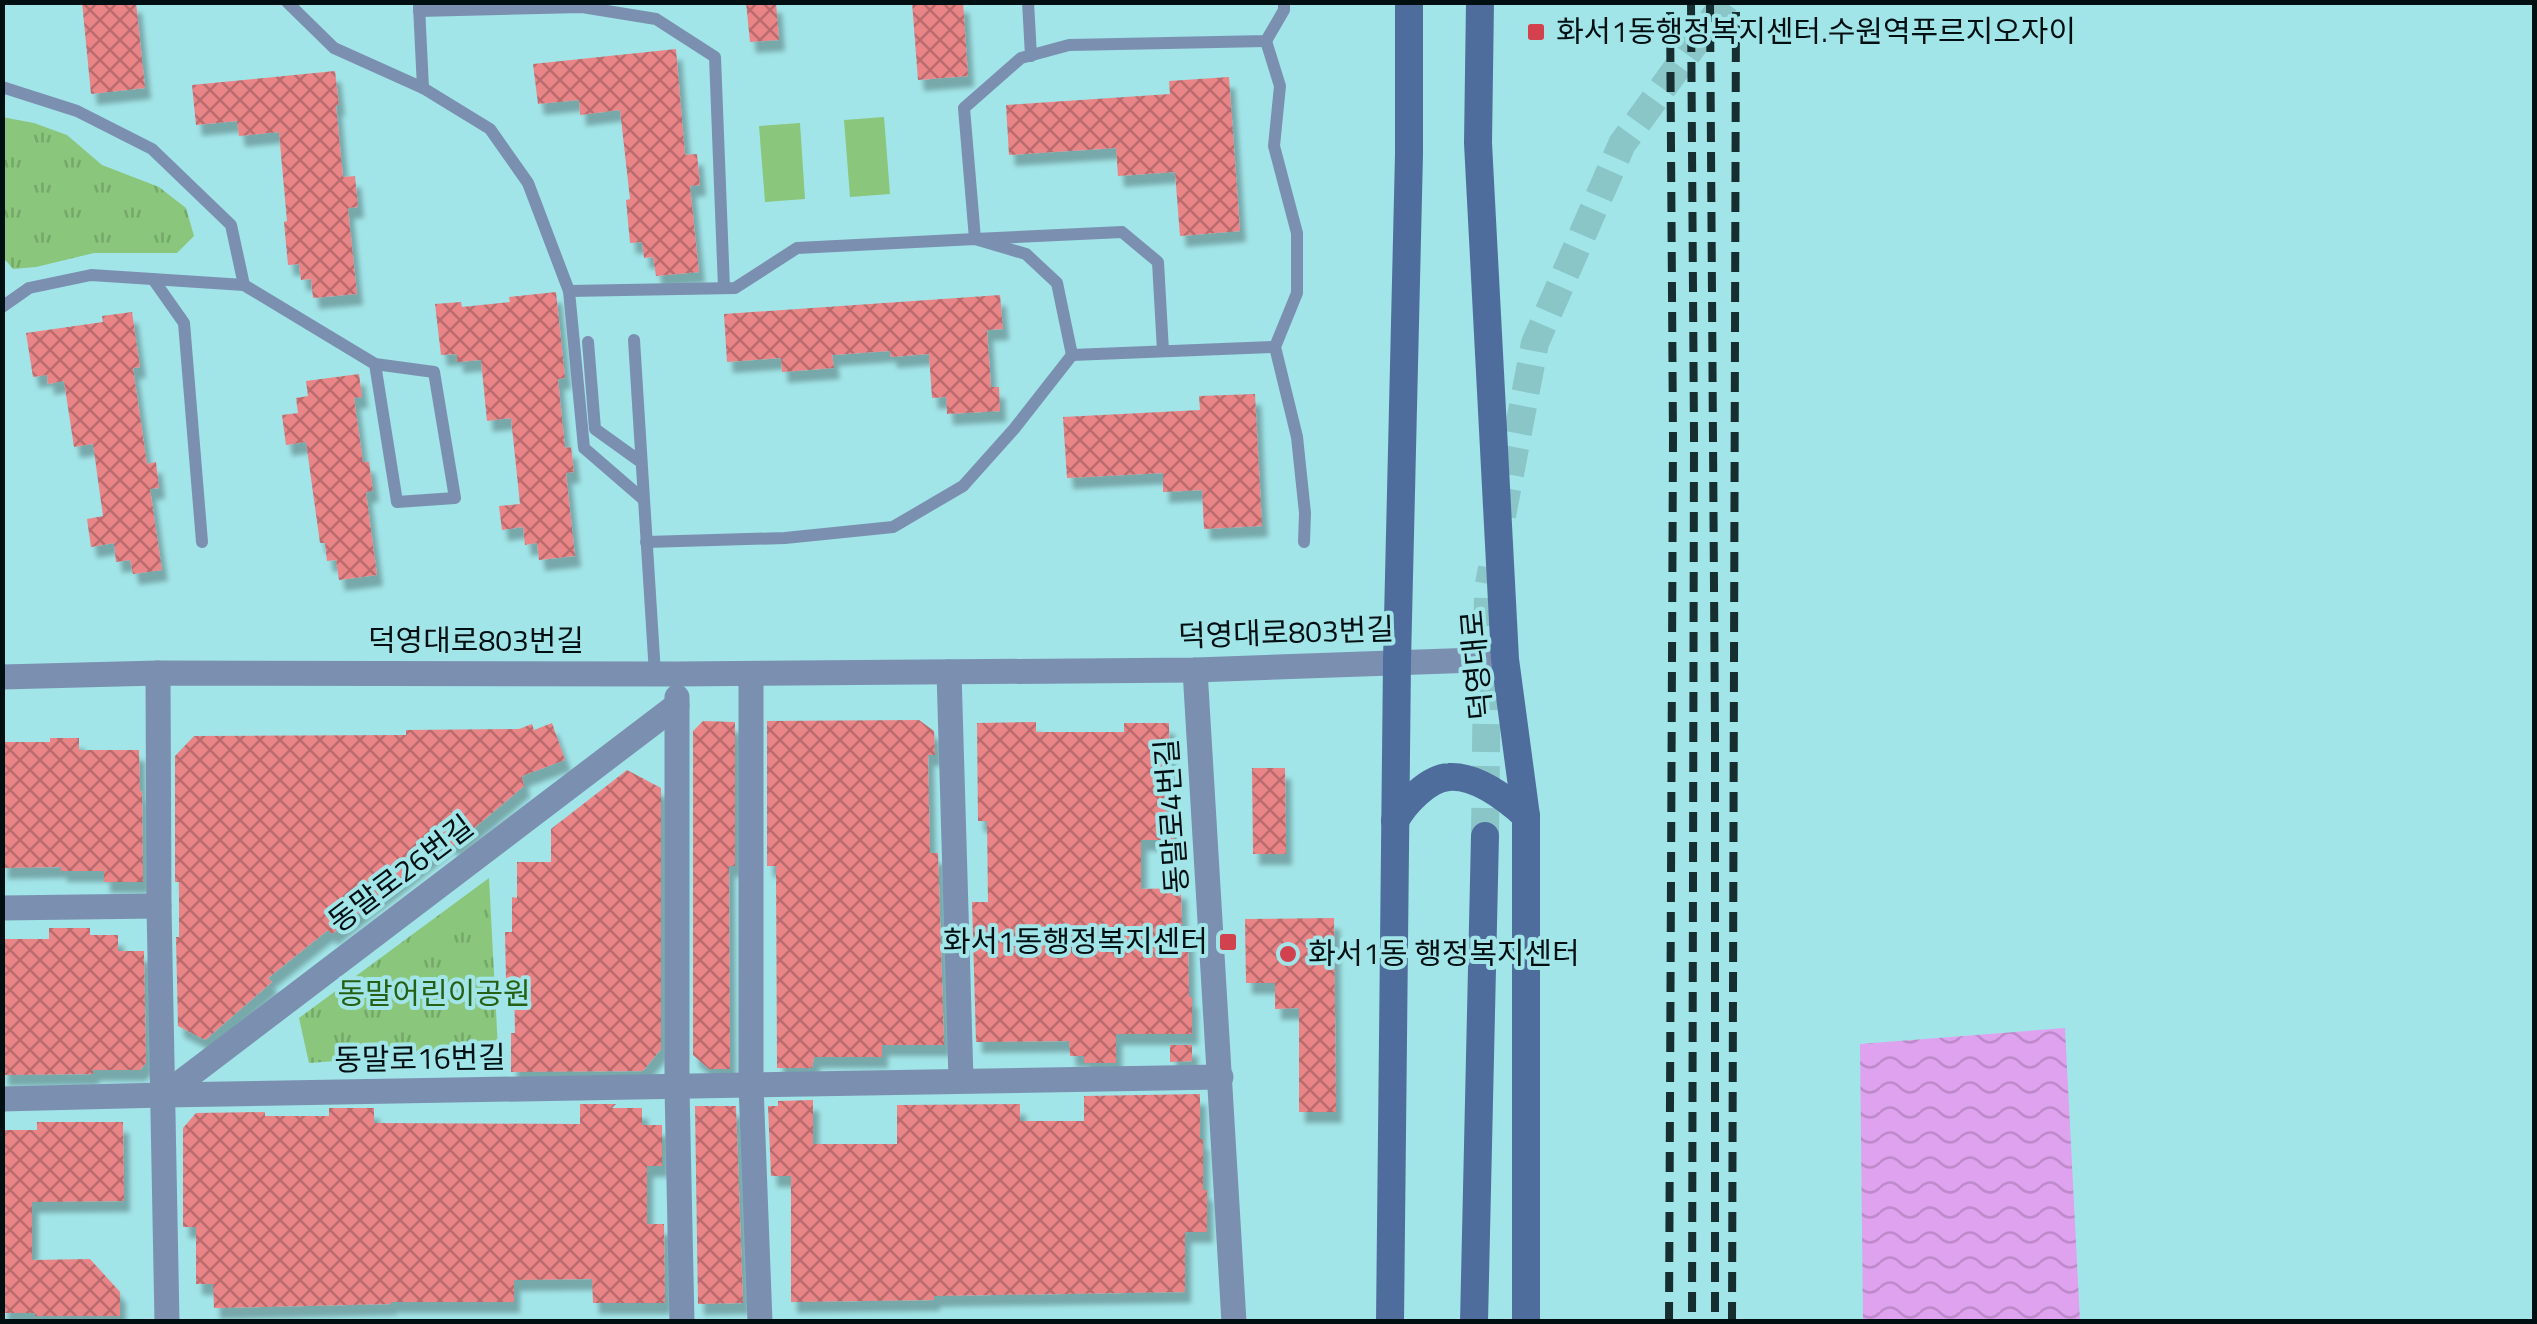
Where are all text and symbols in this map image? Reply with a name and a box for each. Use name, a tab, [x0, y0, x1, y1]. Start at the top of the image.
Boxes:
place label: 화서1동행정복지센터.수원역푸르지오자이	[1556, 8, 2076, 54]
marker: 화서1동행정복지센터.수원역푸르지오자이	[1525, 21, 1547, 43]
street label: 덕영대로803번길	[1177, 605, 1395, 659]
street label: 덕영대로	[1448, 608, 1504, 722]
street label: 덕영대로803번길	[368, 617, 584, 663]
street label: 동말로4번길	[1143, 737, 1199, 895]
street label: 동말로26번길	[318, 803, 483, 943]
place label: 화서1동행정복지센터	[943, 918, 1208, 964]
place label: 화서1동 행정복지센터	[1308, 930, 1580, 976]
marker: 화서1동행정복지센터	[1217, 931, 1239, 953]
marker: 화서1동 행정복지센터	[1277, 943, 1299, 965]
park label: 동말어린이공원	[337, 970, 531, 1016]
street label: 동말로16번길	[334, 1034, 506, 1082]

